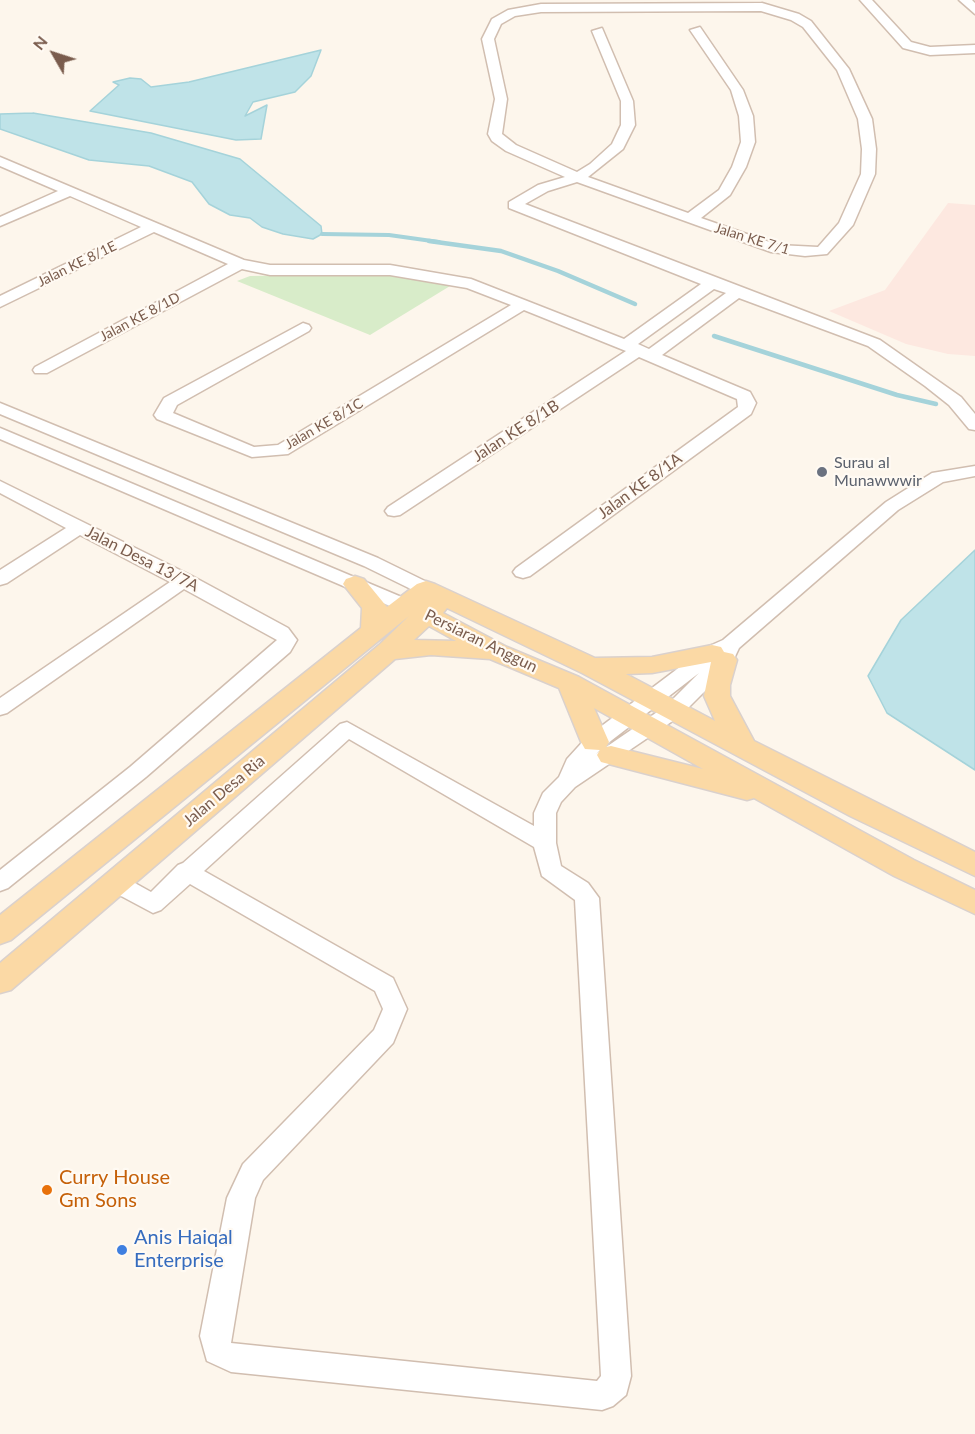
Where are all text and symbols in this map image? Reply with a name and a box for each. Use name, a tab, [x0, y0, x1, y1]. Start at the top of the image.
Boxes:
north arrow	[24, 24, 84, 84]
text: N	[28, 32, 51, 53]
street label: Jalan KE 7/1	[712, 220, 792, 258]
street label: Jalan KE 8/1E	[35, 238, 119, 290]
street label: Jalan KE 8/1D	[97, 289, 183, 345]
street label: Jalan KE 8/1C	[282, 395, 366, 453]
street label: Jalan KE 8/1B	[469, 396, 563, 466]
street label: Jalan KE 8/1A	[594, 449, 686, 523]
place label: Surau al Munawwwir	[834, 453, 922, 491]
marker: Surau al Munawwwir	[815, 465, 829, 479]
street label: Jalan Desa 13/7A	[82, 522, 202, 596]
street label: Persiaran Anggun	[422, 605, 540, 677]
street label: Jalan Desa Ria	[179, 751, 269, 831]
place label: Curry House Gm Sons	[59, 1166, 170, 1213]
marker: Curry House Gm Sons	[40, 1183, 54, 1197]
place label: Anis Haiqal Enterprise	[134, 1226, 233, 1273]
marker: Anis Haiqal Enterprise	[115, 1243, 129, 1257]

